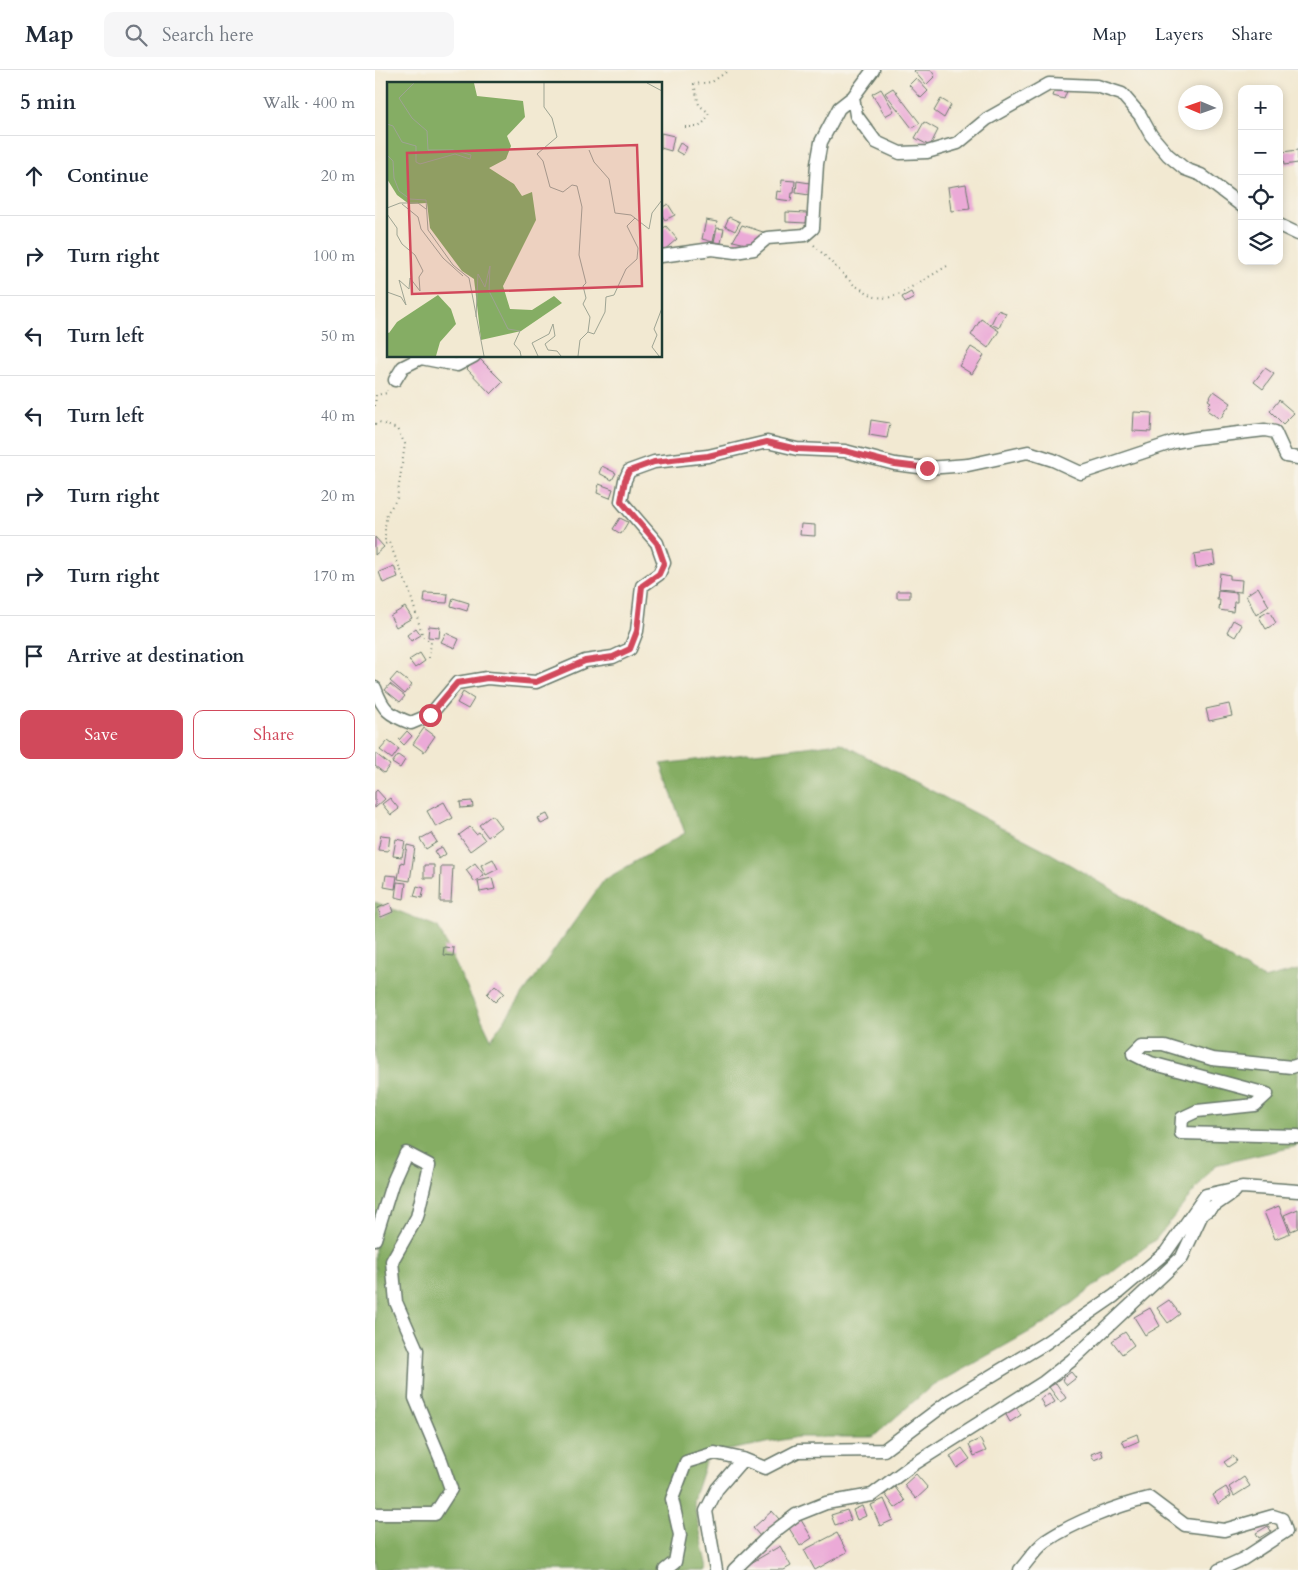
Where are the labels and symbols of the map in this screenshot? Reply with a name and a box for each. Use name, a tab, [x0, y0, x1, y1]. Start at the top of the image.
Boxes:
inset map	[387, 82, 663, 358]
north arrow	[1178, 85, 1223, 130]
route end	[916, 457, 939, 480]
route start	[419, 704, 442, 727]

